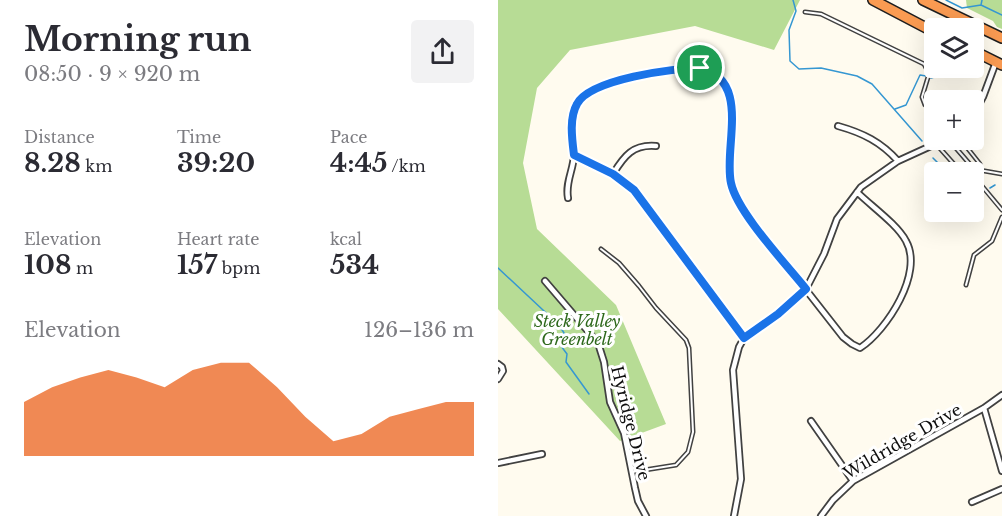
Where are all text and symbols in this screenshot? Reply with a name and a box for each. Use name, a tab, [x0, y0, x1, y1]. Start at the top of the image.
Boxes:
map controls	[924, 18, 984, 222]
button: layers	[924, 18, 984, 78]
text: Morning run	[24, 19, 252, 60]
button: share	[411, 20, 474, 83]
pin	[674, 42, 725, 93]
icon: arrive	[683, 51, 716, 84]
text: 08:50 · 9 × 920 m	[24, 62, 200, 86]
button: +	[924, 90, 984, 150]
text: Distance	[24, 127, 95, 147]
text: Time	[177, 127, 221, 147]
text: Pace	[330, 127, 367, 147]
text: 8.28	[24, 147, 81, 179]
text: 39:20	[177, 147, 255, 179]
text: 4:45	[330, 147, 387, 179]
text: km	[81, 156, 112, 176]
text: /km	[387, 156, 426, 176]
button: −	[924, 162, 984, 222]
text: Elevation	[24, 229, 101, 249]
text: Heart rate	[177, 229, 259, 249]
text: kcal	[330, 229, 362, 249]
text: 108	[24, 249, 71, 281]
text: 157	[177, 249, 217, 281]
text: 534	[330, 249, 379, 281]
text: m	[71, 258, 93, 278]
text: bpm	[217, 258, 260, 278]
park label: Steck Valley Greenbelt	[534, 311, 621, 349]
text: Elevation	[24, 318, 121, 342]
text: 126–136 m	[364, 318, 474, 342]
street label: Hyridge Drive	[607, 364, 655, 482]
street label: Wildridge Drive	[839, 399, 965, 483]

